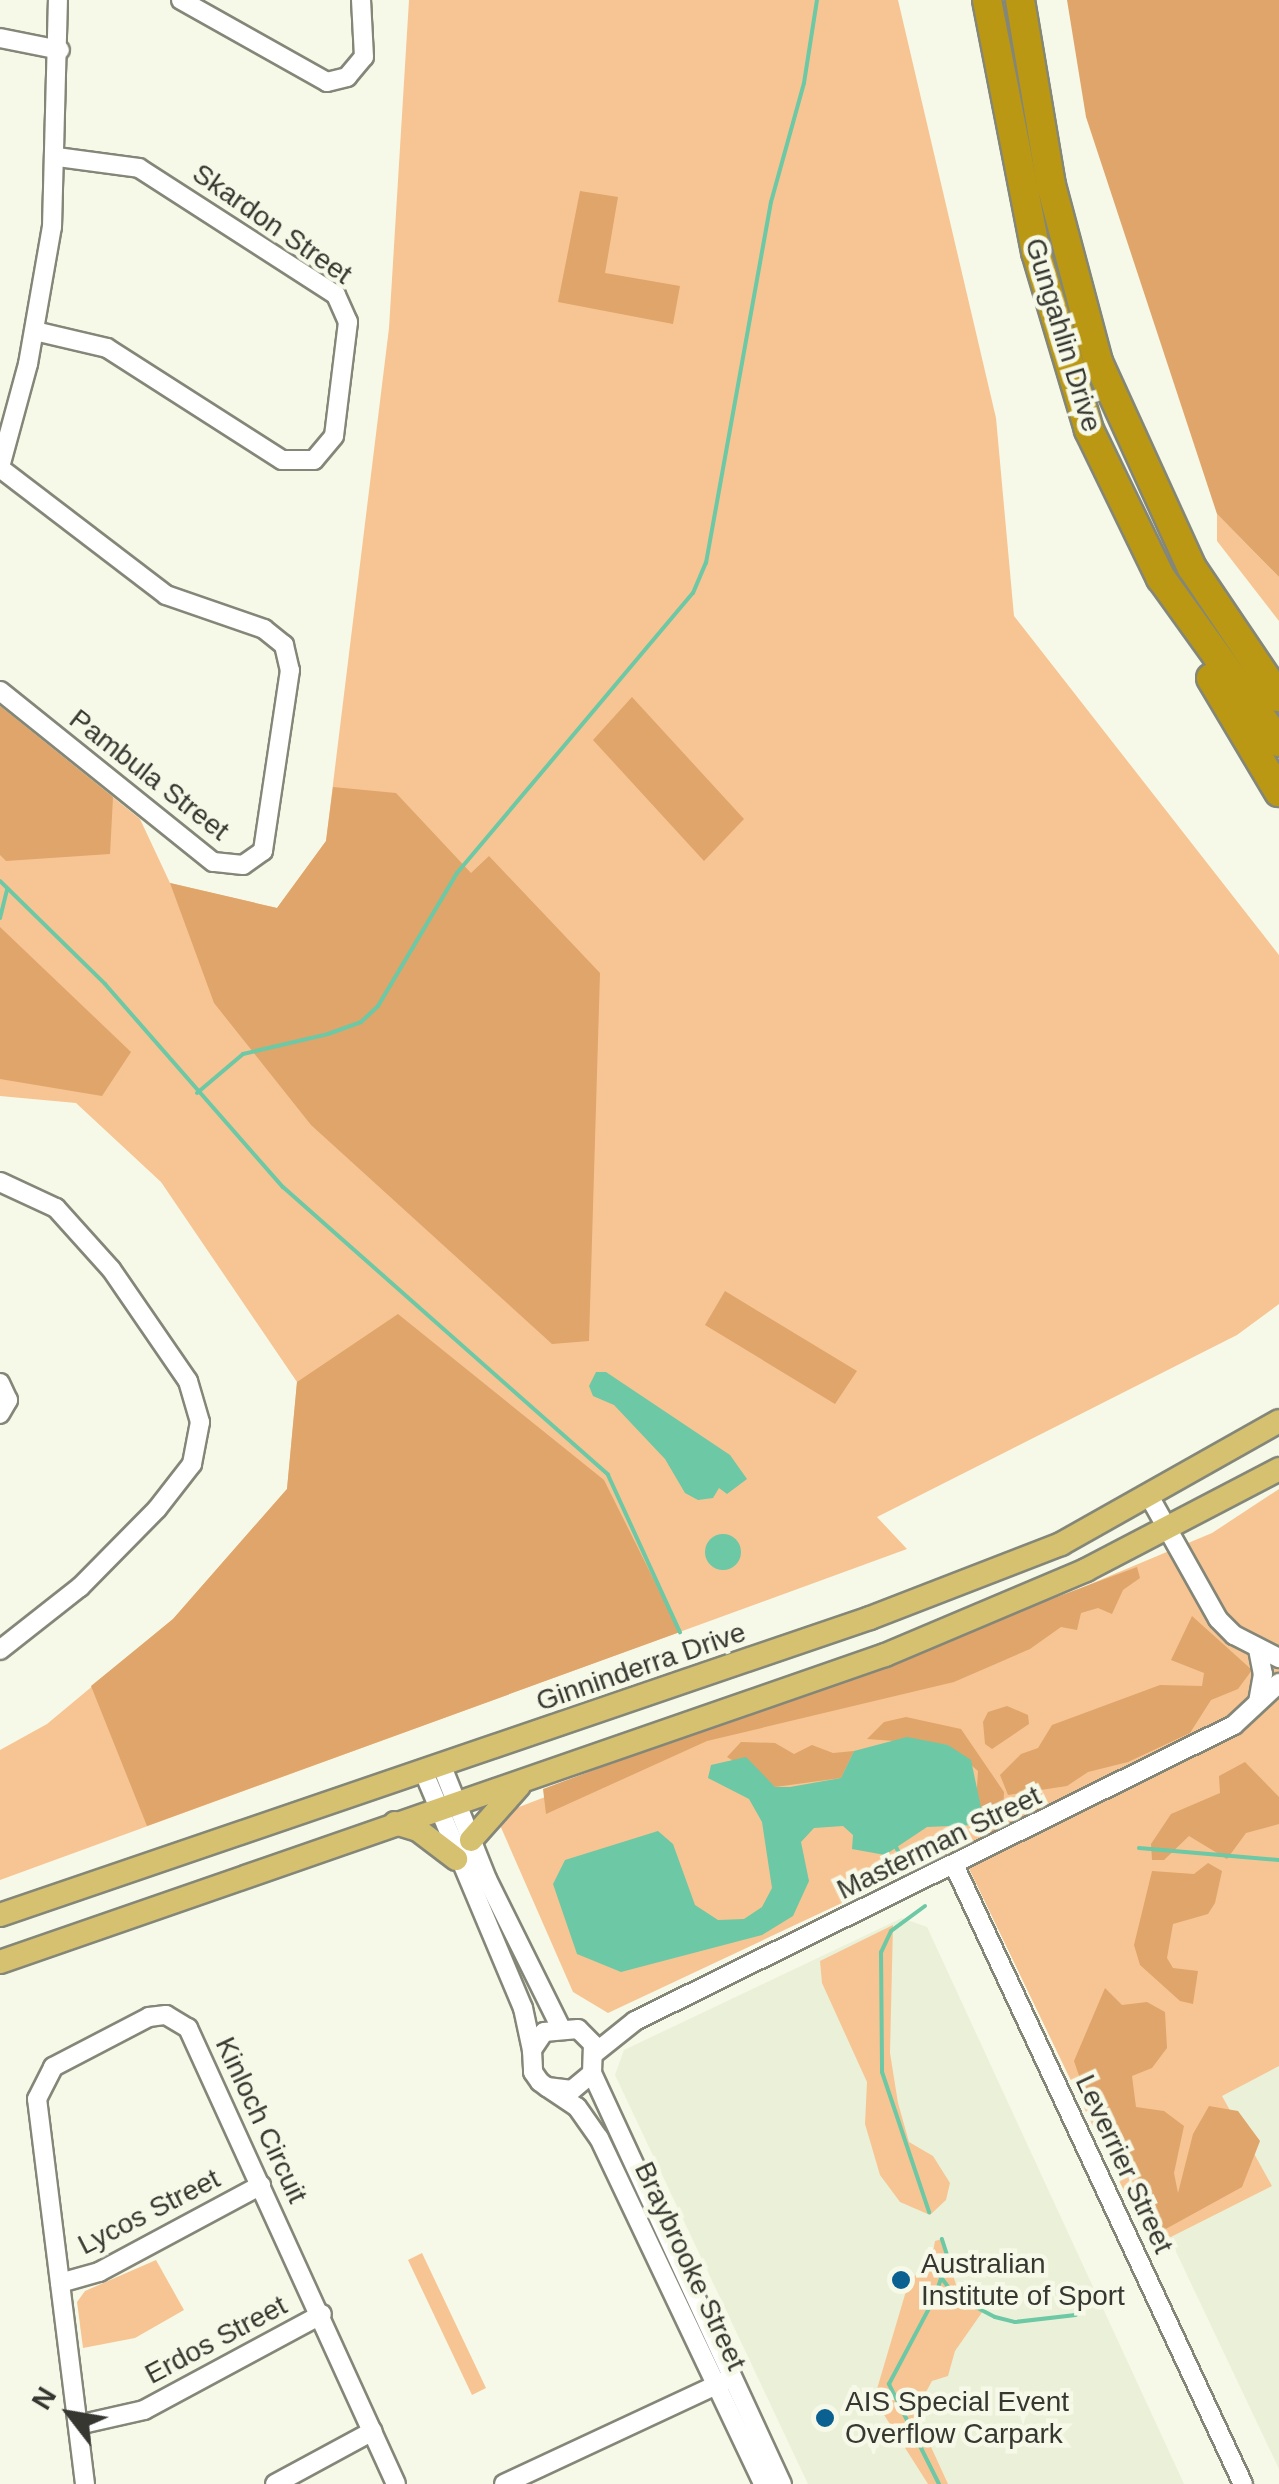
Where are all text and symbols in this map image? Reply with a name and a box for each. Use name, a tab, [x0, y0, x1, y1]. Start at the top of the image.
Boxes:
street label: Skardon Street	[186, 157, 358, 291]
street label: Gungahlin Drive	[1018, 234, 1108, 436]
street label: Pambula Street	[63, 702, 235, 848]
street label: Ginninderra Drive	[532, 1615, 750, 1719]
street label: Masterman Street	[832, 1779, 1046, 1907]
street label: Kinloch Circuit	[208, 2032, 314, 2208]
street label: Leverrier Street	[1068, 2069, 1180, 2259]
street label: Braybrooke Street	[627, 2157, 753, 2375]
street label: Lycos Street	[73, 2162, 225, 2262]
place label: Australian Institute of Sport	[921, 2247, 1125, 2313]
marker: Australian Institute of Sport	[890, 2269, 912, 2291]
street label: Erdos Street	[139, 2289, 293, 2391]
north arrow	[20, 2364, 120, 2464]
text: N	[25, 2382, 62, 2415]
place label: AIS Special Event Overflow Carpark	[845, 2385, 1069, 2451]
marker: AIS Special Event Overflow Carpark	[814, 2407, 836, 2429]

